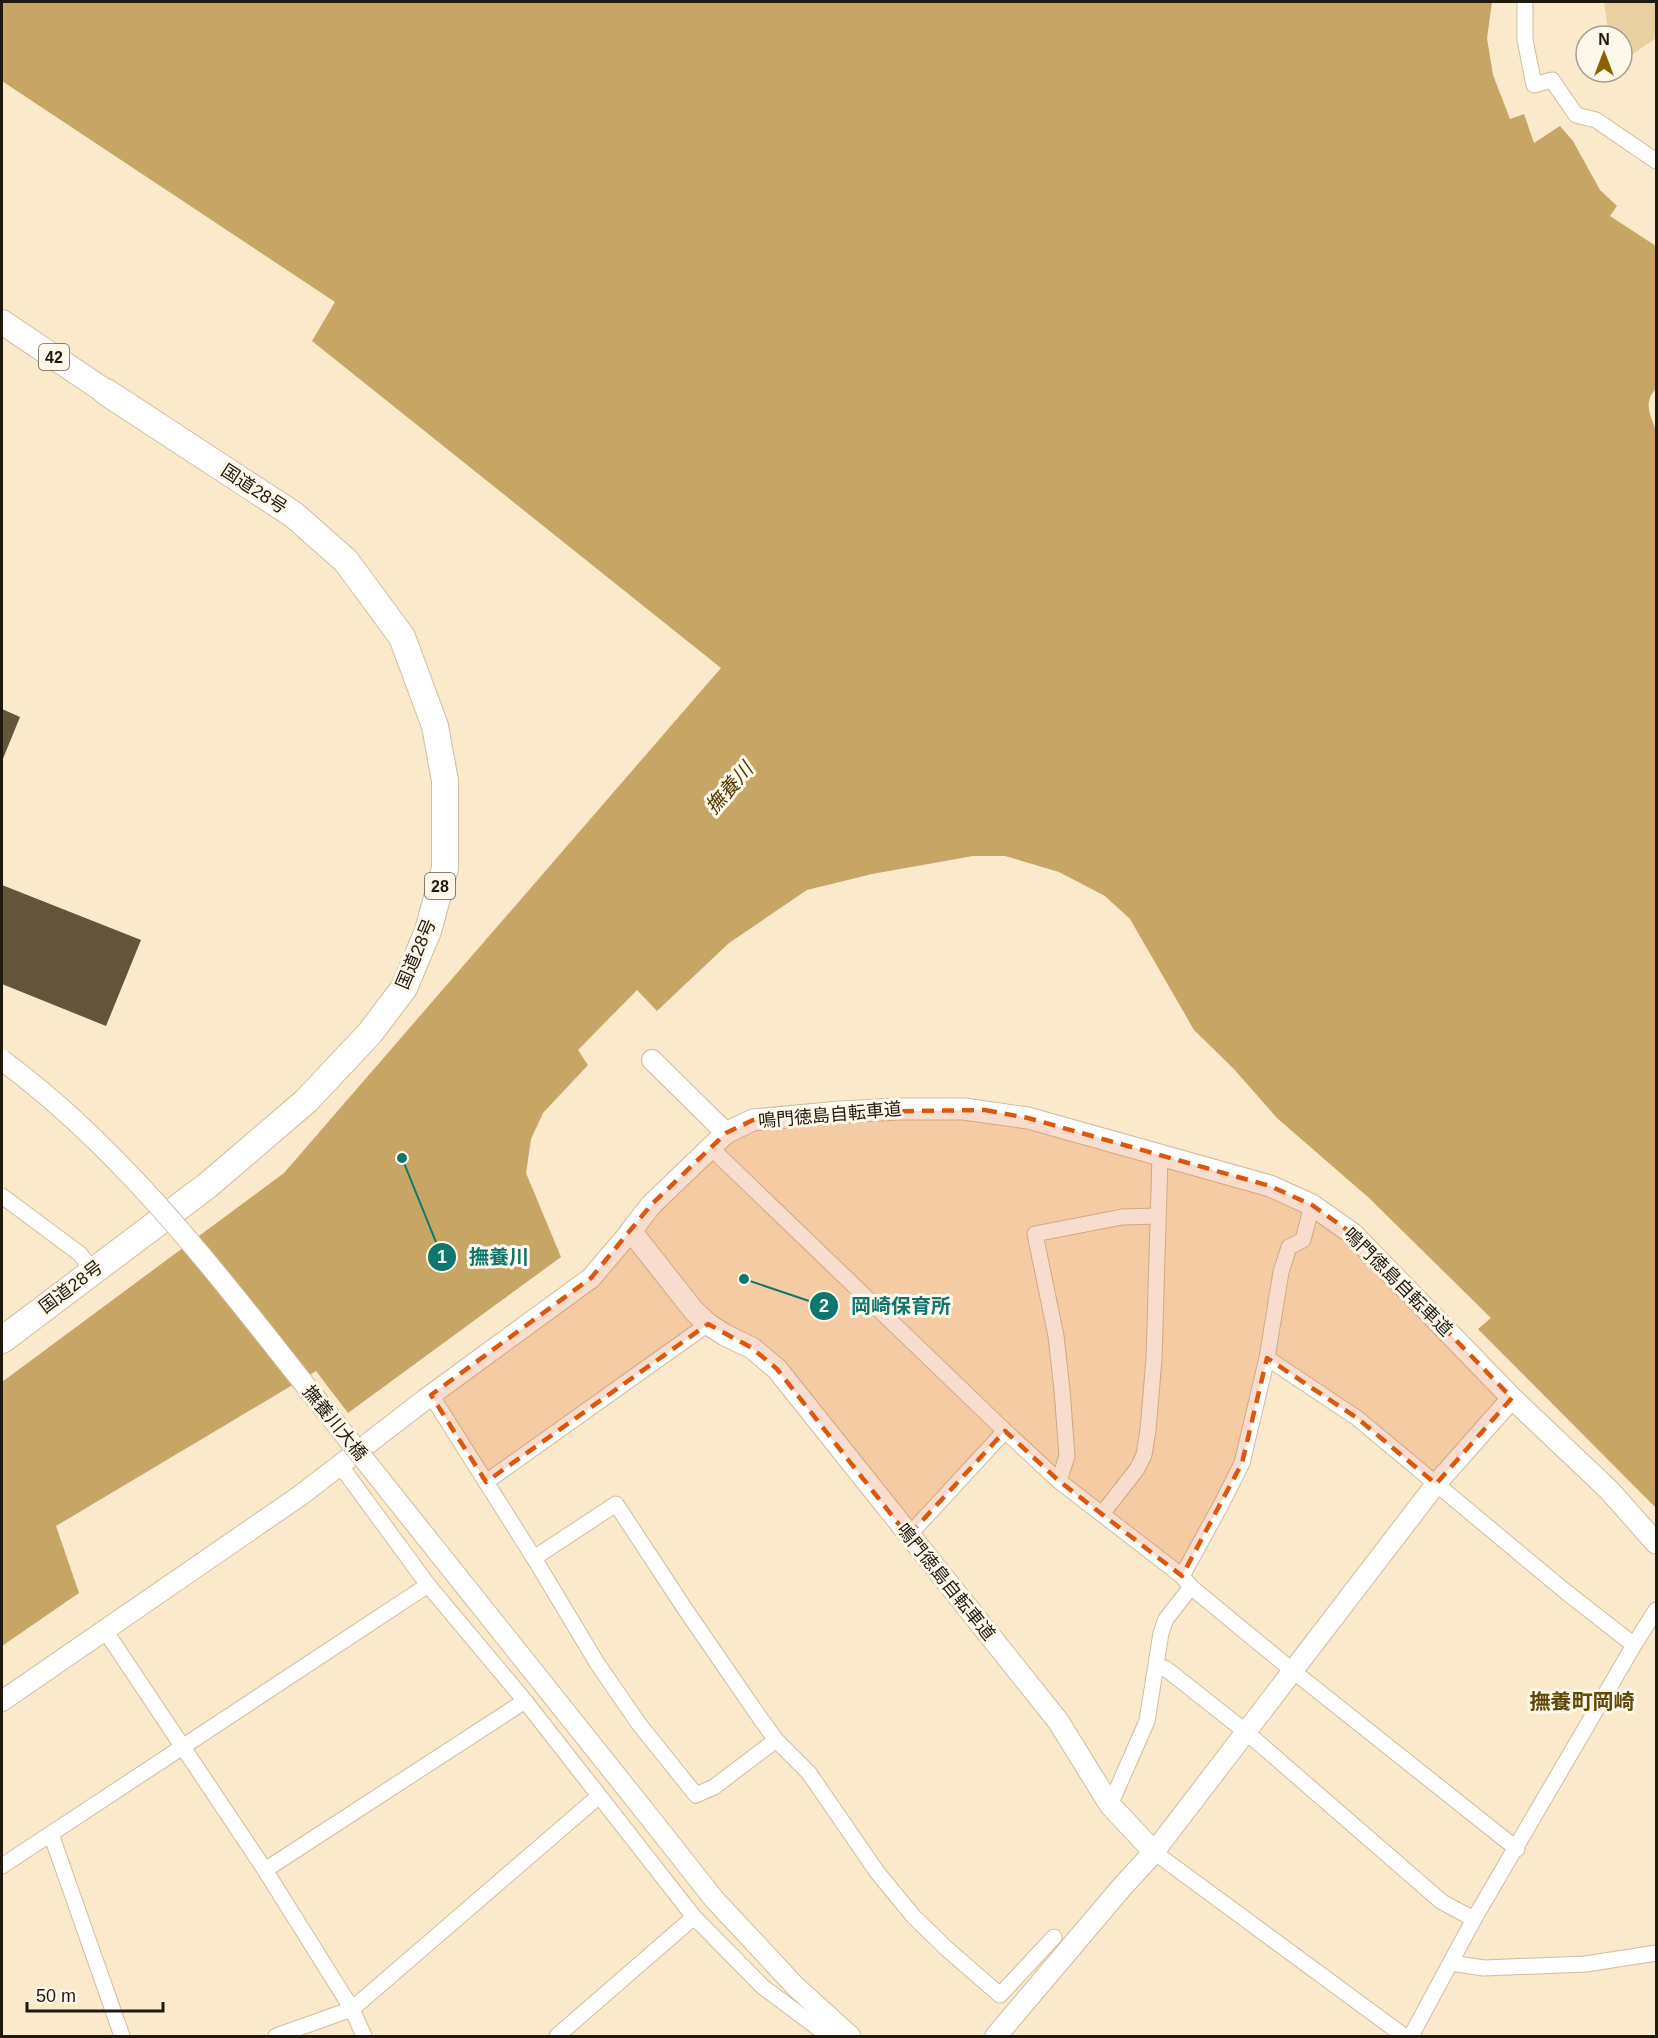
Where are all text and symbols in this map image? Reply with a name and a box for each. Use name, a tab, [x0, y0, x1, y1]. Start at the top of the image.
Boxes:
north arrow	[1574, 24, 1634, 84]
text: N	[1598, 31, 1610, 48]
road number: 42	[39, 344, 69, 370]
street label: 国道28号	[218, 460, 290, 518]
water label: 撫養川	[701, 757, 758, 818]
road number: 28	[425, 873, 455, 899]
street label: 国道28号	[392, 916, 440, 992]
street label: 鳴門徳島自転車道	[757, 1099, 903, 1131]
street label: 鳴門徳島自転車道	[1340, 1224, 1456, 1340]
callout: 撫養川	[427, 1238, 541, 1276]
text: 撫養川	[469, 1246, 529, 1268]
text: 1	[437, 1247, 447, 1267]
street label: 国道28号	[35, 1257, 107, 1317]
callout: 岡崎保育所	[809, 1287, 963, 1325]
text: 岡崎保育所	[851, 1295, 951, 1317]
text: 2	[819, 1296, 829, 1316]
street label: 撫養川大橋	[299, 1382, 371, 1464]
street label: 鳴門徳島自転車道	[893, 1520, 999, 1644]
district label: 撫養町岡崎	[1530, 1690, 1635, 1713]
scale bar	[27, 1975, 164, 2013]
text: 50 m	[36, 1986, 76, 2006]

